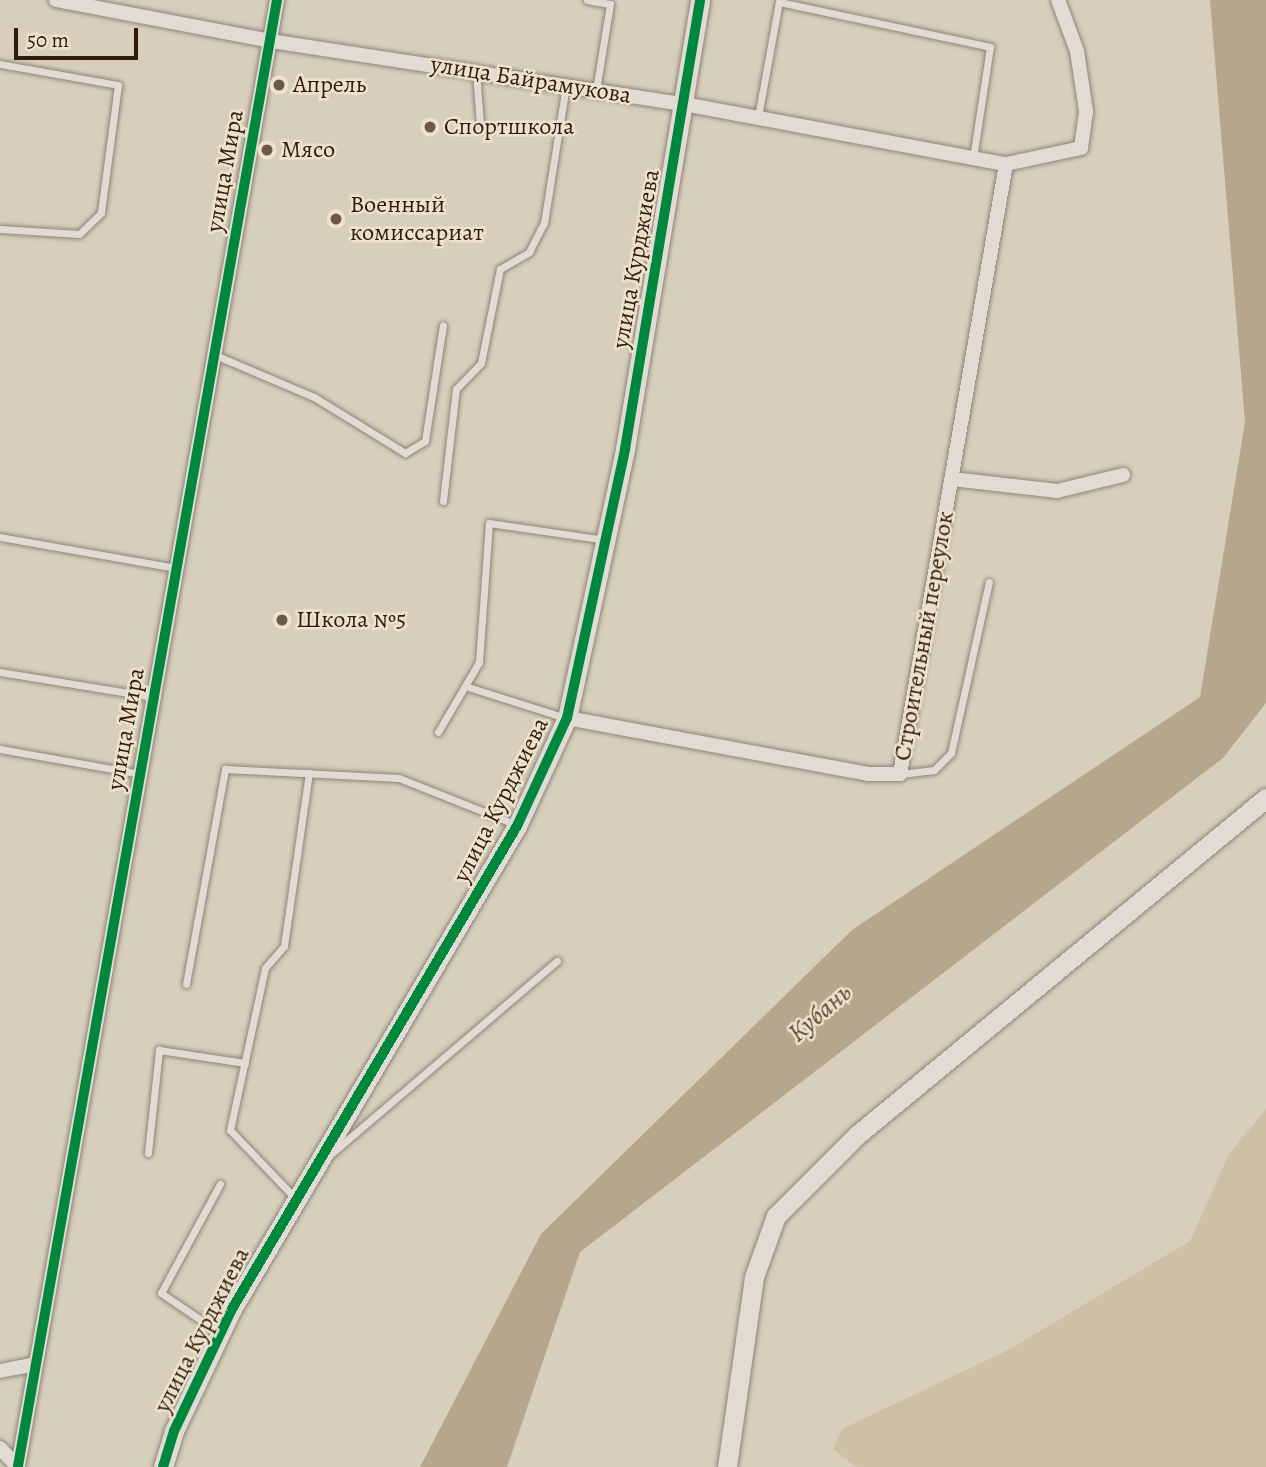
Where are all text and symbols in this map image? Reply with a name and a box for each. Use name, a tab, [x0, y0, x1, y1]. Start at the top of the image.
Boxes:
scale bar	[18, 14, 142, 58]
text: 50 m	[27, 26, 69, 54]
street label: улица Байрамукова	[429, 50, 633, 110]
place label: Апрель	[293, 71, 366, 99]
marker: Апрель	[271, 77, 287, 93]
street label: улица Мира	[200, 108, 250, 234]
place label: Спортшкола	[444, 113, 574, 141]
marker: Спортшкола	[422, 119, 438, 135]
place label: Мясо	[281, 136, 335, 164]
marker: Мясо	[259, 142, 275, 158]
street label: улица Курджиева	[606, 167, 666, 351]
place label: Военный комиссариат	[350, 191, 484, 247]
marker: Военный комиссариат	[328, 211, 344, 227]
street label: Строительный переулок	[888, 509, 960, 763]
place label: Школа №5	[296, 606, 406, 634]
marker: Школа №5	[274, 612, 290, 628]
street label: улица Мира	[101, 666, 151, 792]
street label: улица Курджиева	[447, 713, 555, 887]
water label: Кубань	[782, 977, 858, 1049]
street label: улица Курджиева	[148, 1243, 256, 1417]

